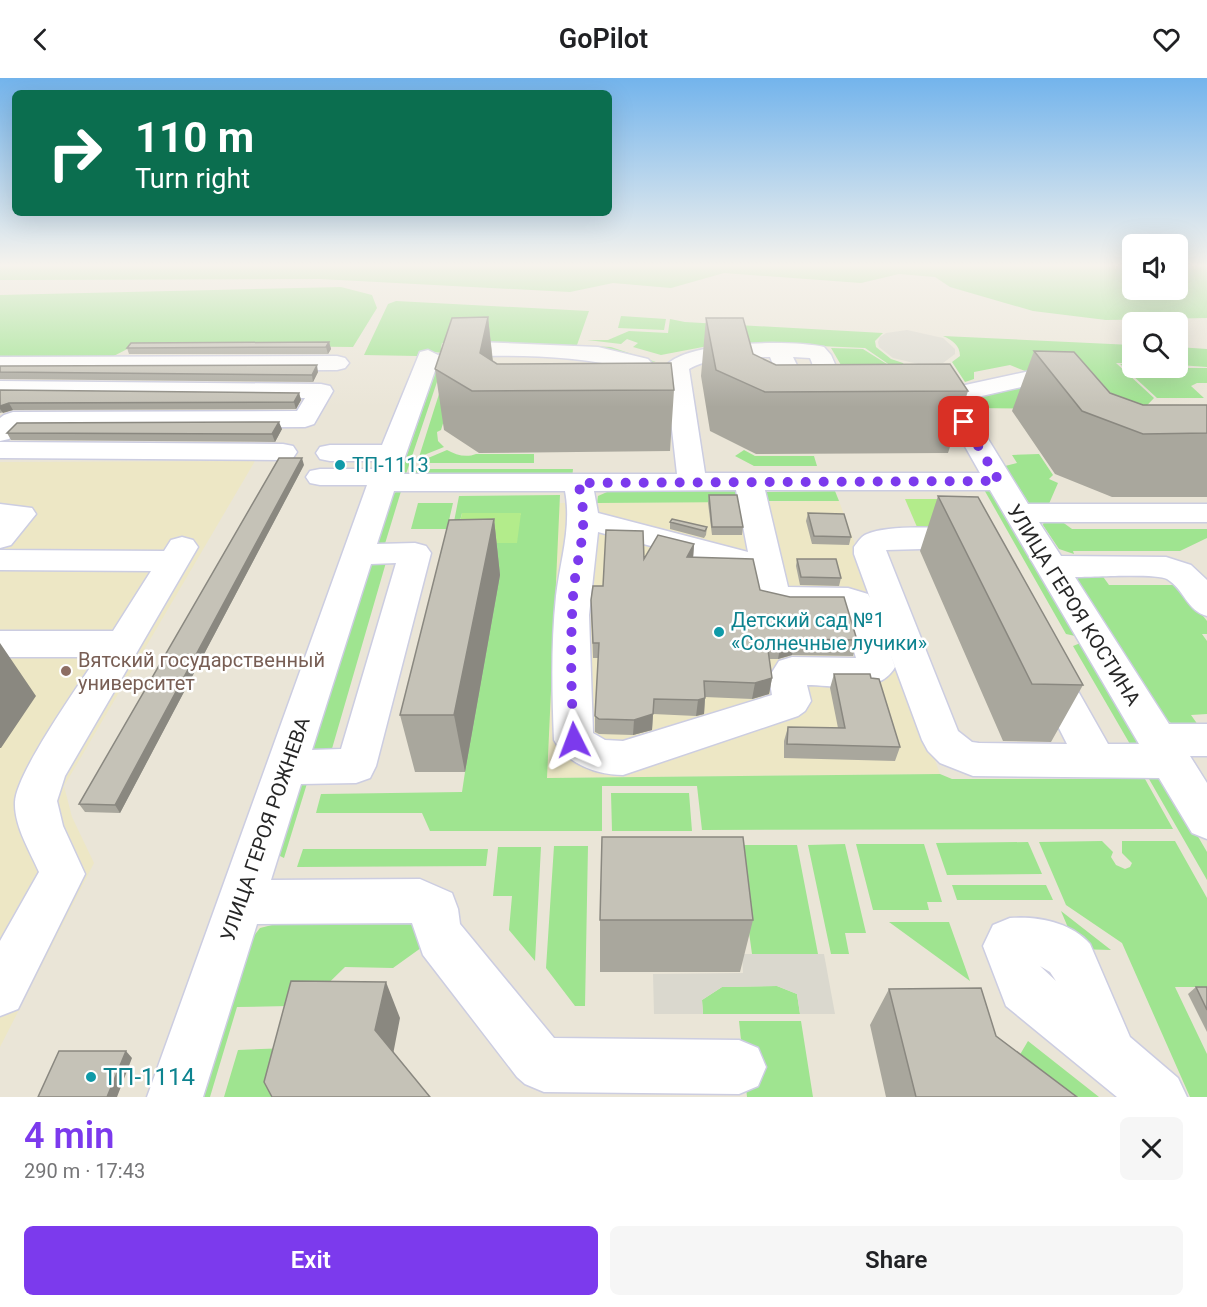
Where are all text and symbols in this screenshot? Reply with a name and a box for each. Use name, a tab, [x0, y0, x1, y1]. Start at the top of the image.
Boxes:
icon: back	[24, 23, 57, 56]
text: GoPilot	[559, 23, 648, 55]
icon: heart	[1150, 23, 1183, 56]
text: 110 m	[135, 113, 254, 162]
icon: right	[36, 114, 114, 192]
text: Turn right	[135, 163, 250, 195]
map controls	[1122, 234, 1188, 378]
button: sound	[1122, 234, 1188, 300]
button: search	[1122, 312, 1188, 378]
pin	[938, 396, 989, 447]
icon: arrive	[947, 405, 980, 438]
place label: ТП-1113	[352, 453, 429, 477]
marker: ТП-1113	[333, 458, 347, 472]
street label: УЛИЦА ГЕРОЯ КОСТИНА	[1002, 500, 1146, 710]
place label: Детский сад №1 «Солнечные лучики»	[731, 608, 927, 655]
marker: Детский сад №1 «Солнечные лучики»	[712, 625, 726, 639]
place label: Вятский государственный университет	[78, 648, 325, 695]
marker: Вятский государственный университет	[59, 664, 73, 678]
position arrow	[542, 708, 606, 772]
street label: УЛИЦА ГЕРОЯ РОЖНЕВА	[215, 714, 315, 944]
place label: ТП-1114	[103, 1063, 195, 1091]
marker: ТП-1114	[84, 1070, 98, 1084]
text: 4 min	[24, 1115, 114, 1157]
button: close	[1120, 1117, 1183, 1180]
text: 290 m · 17:43	[24, 1159, 145, 1183]
button: Exit	[24, 1226, 598, 1295]
button: Share	[610, 1226, 1183, 1295]

